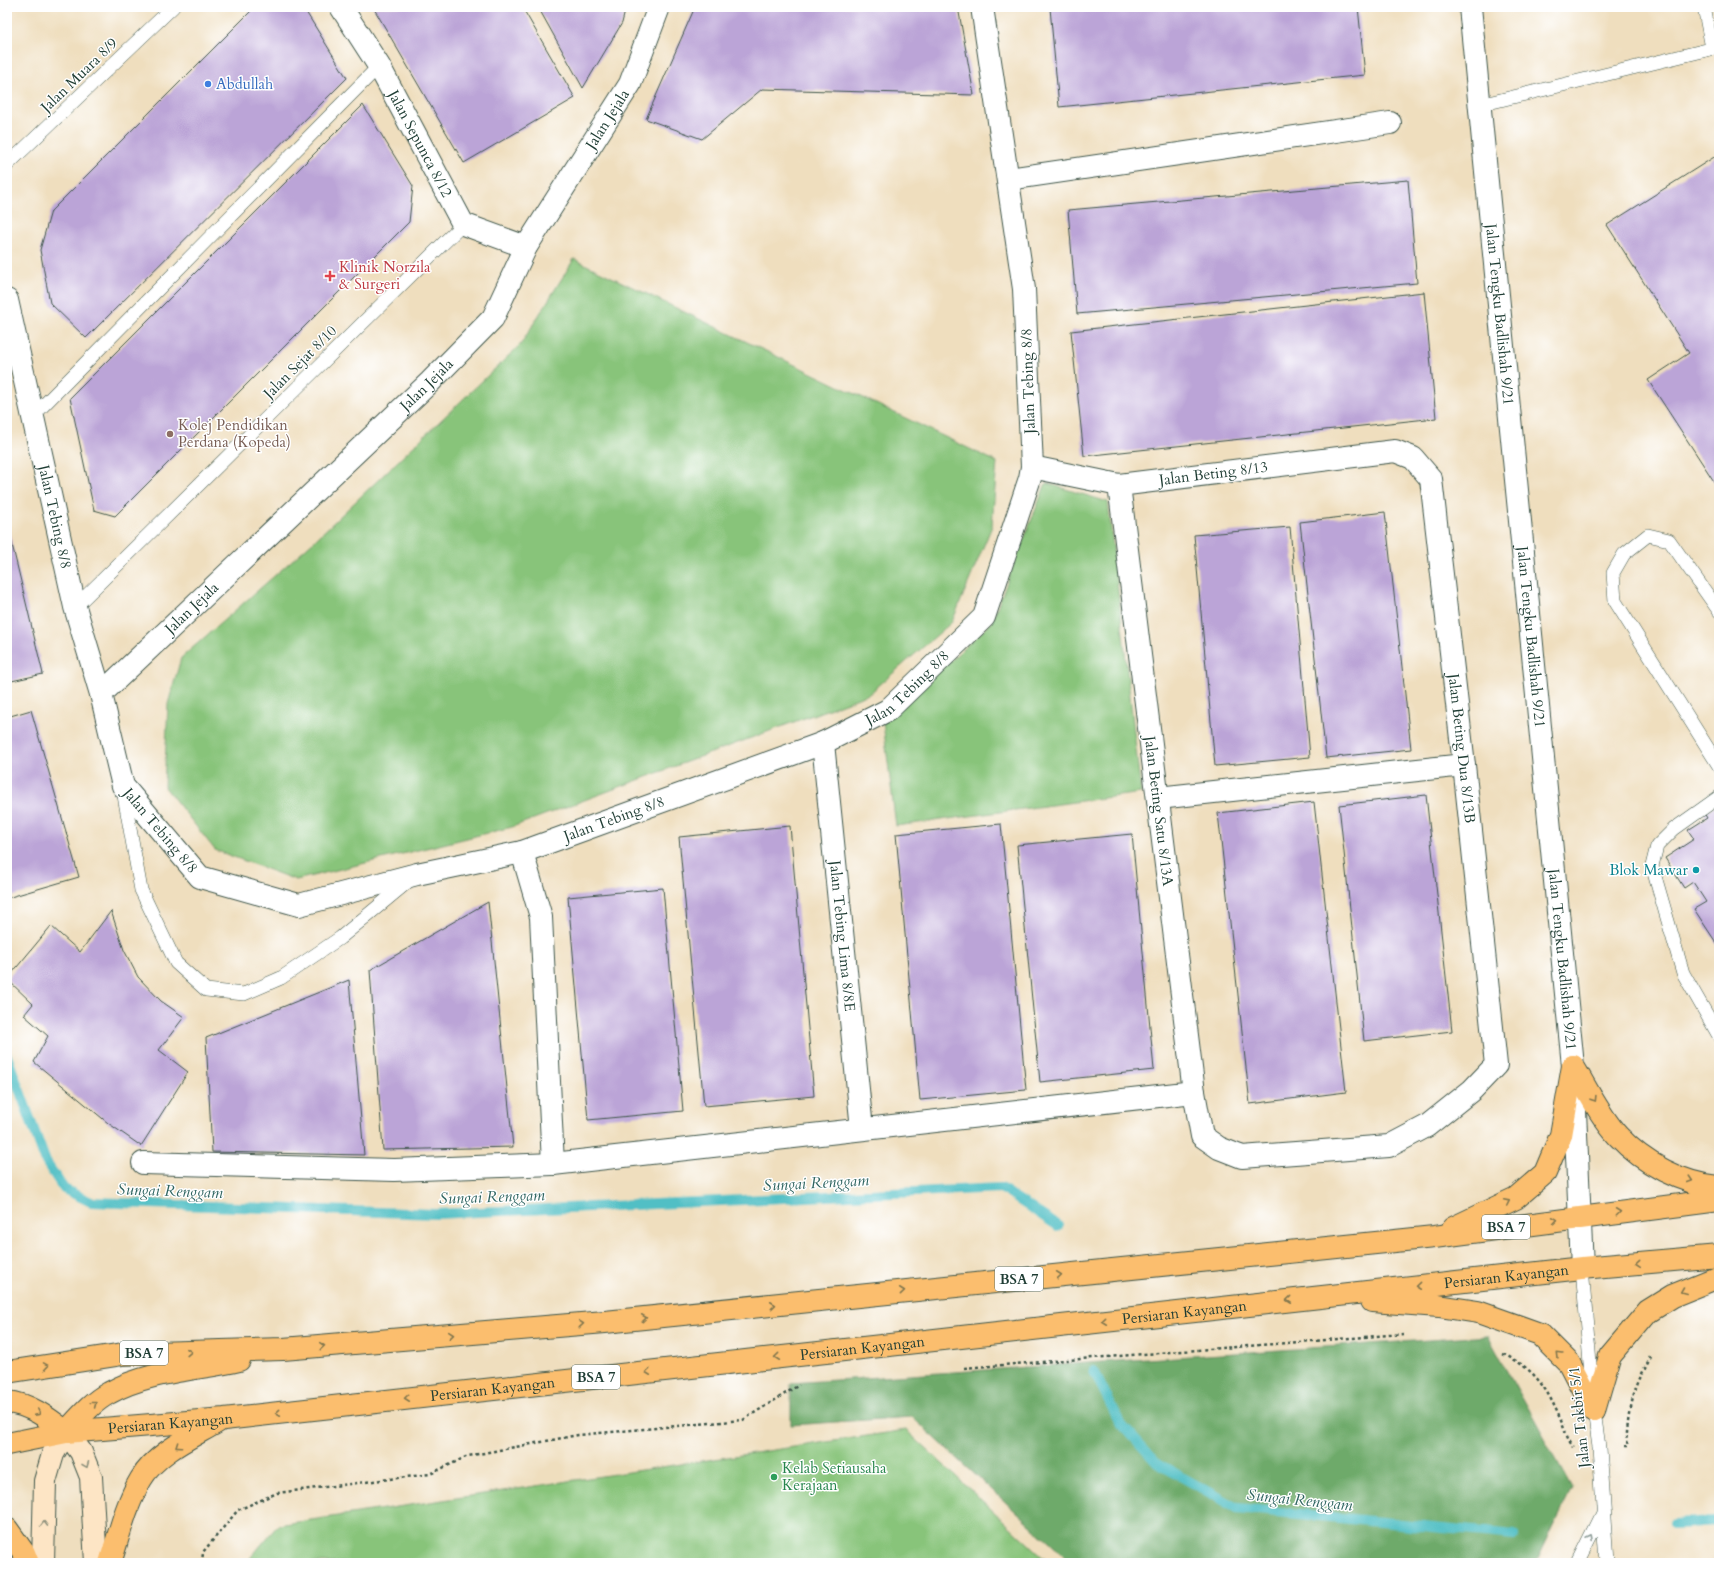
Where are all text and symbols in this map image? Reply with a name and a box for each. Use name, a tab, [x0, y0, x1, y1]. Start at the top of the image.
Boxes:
street label: Jalan Muara 8/9	[35, 33, 122, 118]
place label: Abdullah	[216, 74, 274, 94]
marker: Abdullah	[203, 79, 213, 89]
street label: Jalan Sepunca 8/12	[383, 85, 457, 201]
street label: Jalan Jejala	[580, 85, 634, 155]
street label: Jalan Tengku Badlishah 9/21	[1481, 221, 1519, 406]
place label: Klinik Norzila & Surgeri	[339, 257, 431, 294]
marker: Klinik Norzila & Surgeri	[324, 270, 336, 282]
street label: Jalan Sejat 8/10	[258, 321, 341, 404]
street label: Jalan Tebing 8/8	[1016, 328, 1040, 436]
street label: Jalan Jejala	[394, 354, 458, 417]
place label: Kolej Pendidikan Perdana (Kopeda)	[178, 415, 291, 452]
marker: Kolej Pendidikan Perdana (Kopeda)	[165, 429, 175, 439]
street label: Jalan Beting 8/13	[1156, 457, 1269, 490]
street label: Jalan Tebing 8/8	[33, 461, 76, 571]
street label: Jalan Tengku Badlishah 9/21	[1512, 543, 1550, 729]
street label: Jalan Jejala	[159, 577, 223, 640]
street label: Jalan Tebing 8/8	[860, 646, 954, 731]
street label: Jalan Beting Dua 8/13B	[1443, 670, 1480, 824]
street label: Jalan Beting Satu 8/13A	[1140, 733, 1178, 887]
street label: Jalan Tebing 8/8	[117, 782, 202, 877]
street label: Jalan Tebing 8/8	[559, 791, 667, 847]
street label: Jalan Tebing Lima 8/8E	[825, 858, 860, 1012]
place label: Blok Mawar	[1609, 860, 1689, 880]
marker: Blok Mawar	[1691, 865, 1701, 875]
street label: Jalan Tengku Badlishah 9/21	[1544, 866, 1581, 1051]
one-way arrow	[1589, 1095, 1596, 1102]
water label: Sungai Renggam	[763, 1169, 870, 1197]
one-way arrow	[1687, 1175, 1694, 1184]
water label: Sungai Renggam	[117, 1178, 223, 1204]
water label: Sungai Renggam	[439, 1184, 545, 1210]
one-way arrow	[1502, 1199, 1510, 1207]
one-way arrow	[1615, 1208, 1621, 1217]
road number: BSA 7	[1482, 1215, 1530, 1239]
one-way arrow	[1552, 1216, 1558, 1225]
one-way arrow	[1635, 1258, 1641, 1267]
street label: Persiaran Kayangan	[1443, 1259, 1570, 1293]
road number: BSA 7	[995, 1267, 1043, 1291]
one-way arrow	[1056, 1271, 1062, 1280]
one-way arrow	[1415, 1281, 1421, 1290]
one-way arrow	[899, 1287, 905, 1296]
one-way arrow	[1679, 1287, 1686, 1295]
street label: Persiaran Kayangan	[1121, 1295, 1248, 1329]
one-way arrow	[1286, 1296, 1292, 1305]
one-way arrow	[770, 1300, 776, 1309]
one-way arrow	[641, 1314, 647, 1323]
one-way arrow	[1101, 1316, 1107, 1325]
one-way arrow	[578, 1320, 584, 1329]
one-way arrow	[448, 1331, 454, 1340]
street label: Persiaran Kayangan	[799, 1331, 926, 1365]
road number: BSA 7	[120, 1341, 168, 1365]
one-way arrow	[319, 1342, 325, 1351]
one-way arrow	[186, 1348, 192, 1356]
one-way arrow	[1557, 1351, 1564, 1359]
one-way arrow	[774, 1352, 780, 1361]
one-way arrow	[42, 1362, 49, 1371]
road number: BSA 7	[572, 1365, 620, 1389]
street label: Jalan Takbir 5/1	[1564, 1365, 1594, 1471]
one-way arrow	[645, 1367, 651, 1376]
street label: Persiaran Kayangan	[429, 1372, 557, 1406]
one-way arrow	[404, 1393, 410, 1402]
one-way arrow	[89, 1402, 96, 1409]
one-way arrow	[34, 1408, 42, 1416]
street label: Persiaran Kayangan	[107, 1408, 235, 1439]
one-way arrow	[275, 1408, 281, 1417]
one-way arrow	[175, 1441, 182, 1449]
place label: Kelab Setiausaha Kerajaan	[782, 1458, 887, 1495]
one-way arrow	[81, 1460, 89, 1468]
marker: Kelab Setiausaha Kerajaan	[769, 1472, 779, 1482]
water label: Sungai Renggam	[1246, 1484, 1354, 1516]
one-way arrow	[40, 1521, 48, 1527]
one-way arrow	[1586, 1534, 1594, 1541]

